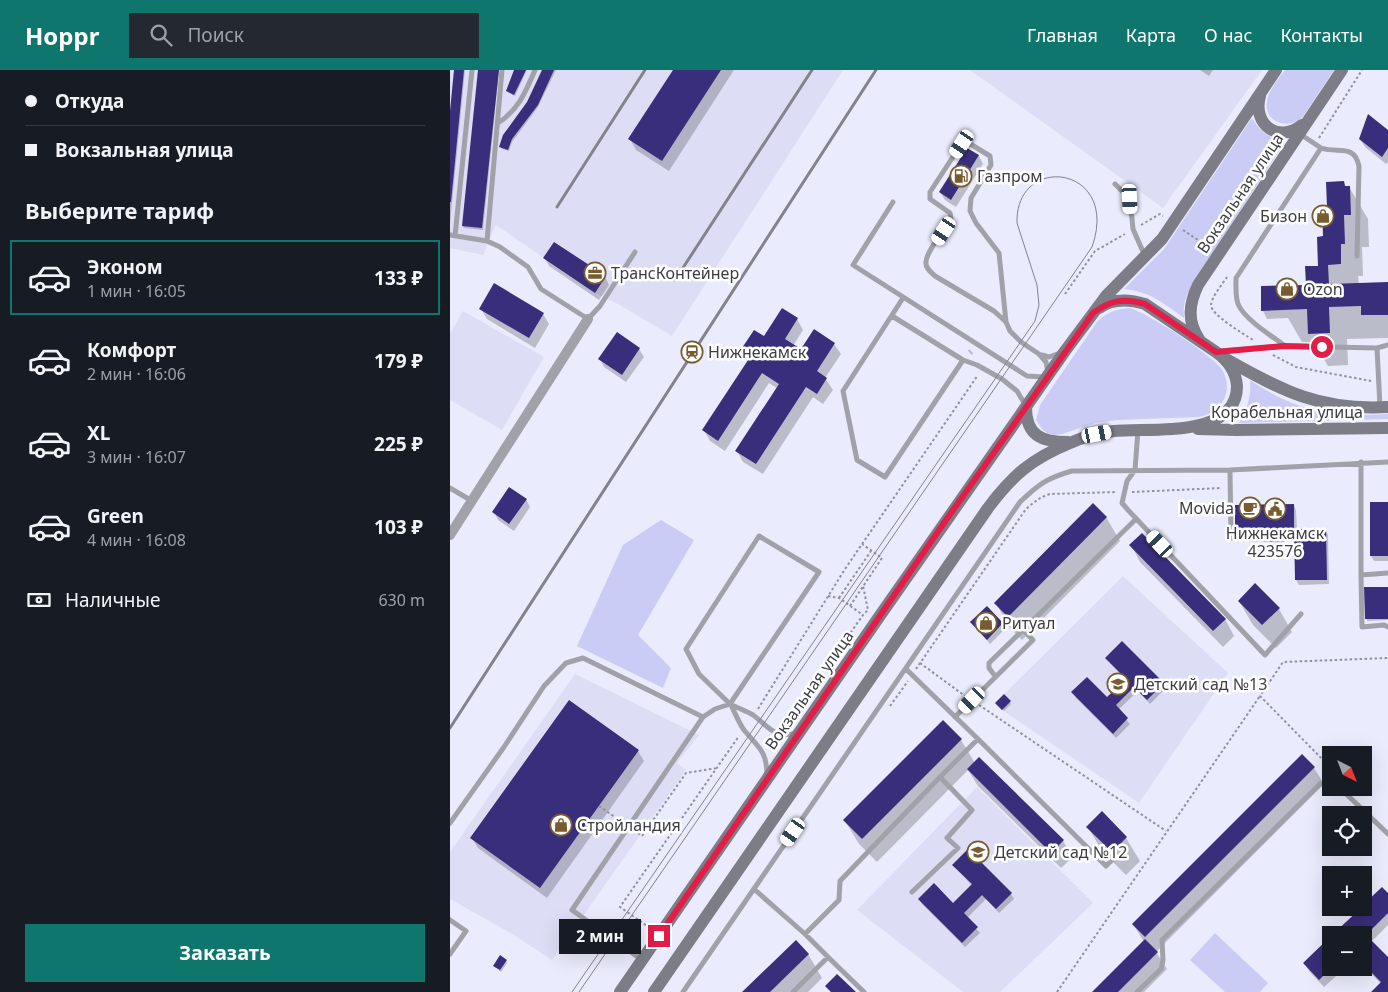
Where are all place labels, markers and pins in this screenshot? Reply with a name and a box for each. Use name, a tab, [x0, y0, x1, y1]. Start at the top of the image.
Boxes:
fuel station icon: Газпром	[949, 164, 973, 188]
place label: Газпром	[977, 165, 1042, 187]
shop icon: Бизон	[1311, 204, 1335, 228]
place label: Бизон	[1260, 205, 1307, 227]
office icon: ТрансКонтейнер	[583, 261, 607, 285]
place label: ТрансКонтейнер	[611, 262, 739, 284]
shop icon: Ozon	[1275, 277, 1299, 301]
place label: Ozon	[1303, 278, 1343, 300]
station icon: Нижнекамск	[680, 340, 704, 364]
place label: Нижнекамск	[708, 341, 807, 363]
cafe icon: Movida	[1238, 496, 1262, 520]
place label: Movida	[1179, 497, 1234, 519]
public building icon: Нижнекамск 423576	[1263, 497, 1287, 521]
place label: Нижнекамск 423576	[1226, 522, 1325, 562]
shop icon: Ритуал	[974, 611, 998, 635]
place label: Ритуал	[1002, 612, 1055, 634]
school or university icon: Детский сад №13	[1106, 672, 1130, 696]
place label: Детский сад №13	[1134, 673, 1267, 695]
shop icon: Стройландия	[549, 813, 573, 837]
place label: Стройландия	[577, 814, 681, 836]
school or university icon: Детский сад №12	[966, 840, 990, 864]
place label: Детский сад №12	[994, 841, 1127, 863]

